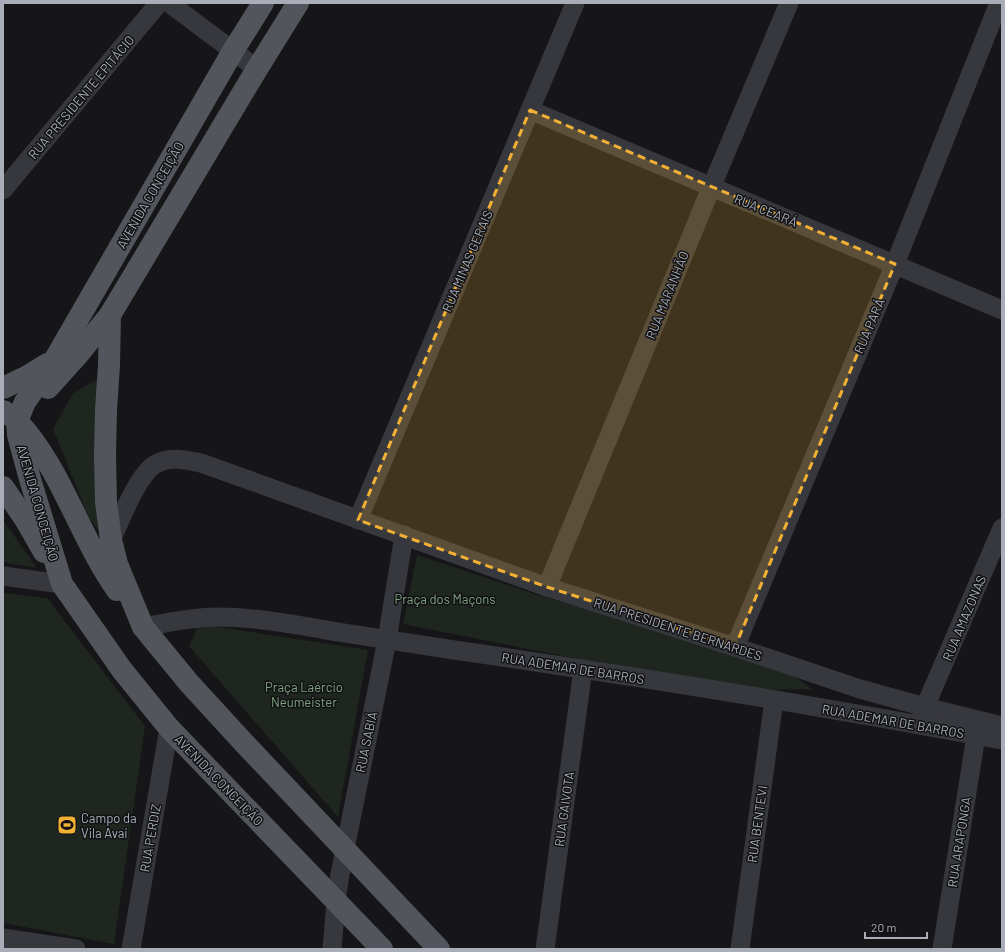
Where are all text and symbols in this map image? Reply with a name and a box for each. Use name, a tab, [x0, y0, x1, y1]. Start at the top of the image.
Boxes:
street label: RUA PRESIDENTE EPITÁCIO	[25, 32, 137, 162]
street label: AVENIDA CONCEIÇÃO	[113, 139, 187, 251]
street label: RUA CEARÁ	[732, 190, 800, 230]
street label: RUA MINAS GERAIS	[438, 208, 496, 314]
street label: RUA MARANHÃO	[642, 249, 692, 341]
street label: RUA PARÁ	[850, 296, 888, 356]
street label: AVENIDA CONCEIÇÃO	[14, 443, 62, 563]
street label: RUA AMAZONAS	[939, 573, 989, 663]
park label: Praça dos Maçons	[394, 591, 496, 607]
street label: RUA PRESIDENTE BERNARDES	[592, 594, 764, 664]
street label: RUA ADEMAR DE BARROS	[501, 649, 645, 687]
park label: Praça Laércio Neumeister	[265, 679, 343, 710]
street label: RUA ADEMAR DE BARROS	[821, 701, 965, 741]
street label: RUA SABIÁ	[352, 710, 380, 774]
street label: AVENIDA CONCEIÇÃO	[171, 731, 267, 829]
street label: RUA GAIVOTA	[551, 770, 577, 848]
street label: RUA BENTEVI	[744, 784, 770, 864]
street label: RUA ARAPONGA	[944, 796, 974, 888]
street label: RUA PERDIZ	[136, 803, 164, 873]
place label: Campo da Vila Avaí	[81, 810, 137, 841]
sports icon: Campo da Vila Avaí	[56, 814, 78, 836]
scale bar	[865, 914, 927, 940]
text: 20 m	[871, 920, 897, 934]

